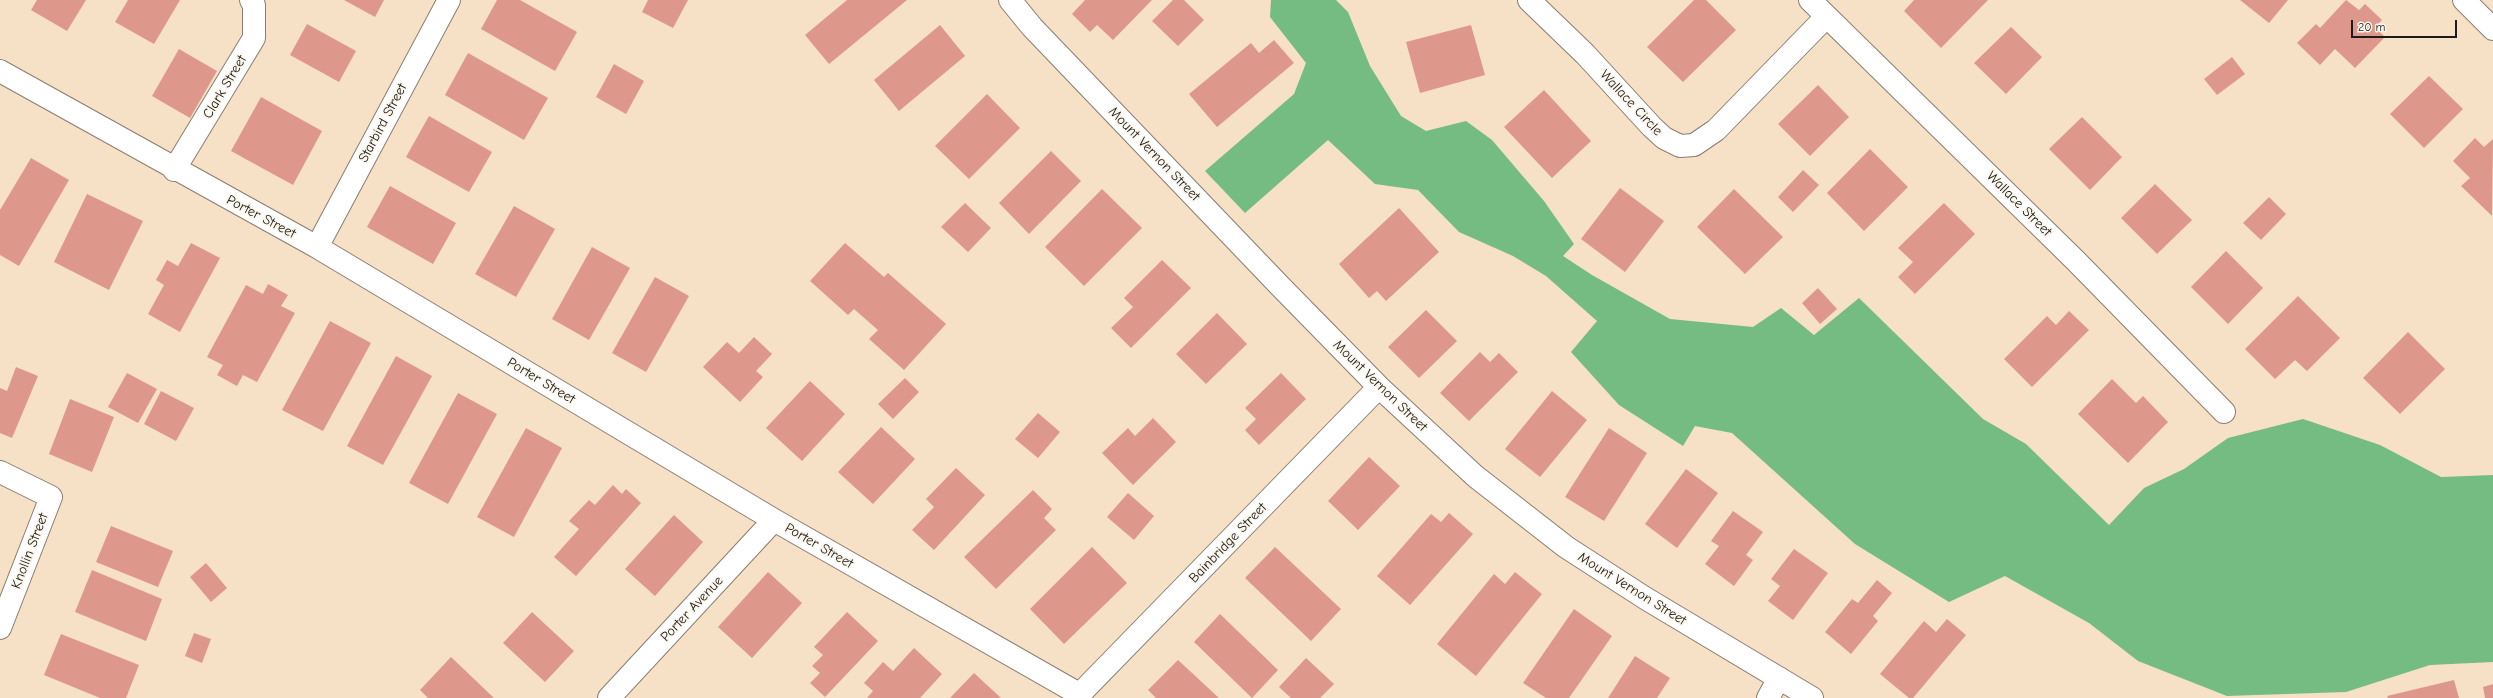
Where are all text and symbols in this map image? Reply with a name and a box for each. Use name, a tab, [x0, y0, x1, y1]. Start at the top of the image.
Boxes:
scale bar	[2353, 12, 2459, 38]
text: 20 m	[2358, 20, 2386, 34]
street label: Clark Street	[200, 52, 250, 122]
street label: Wallace Circle	[1596, 67, 1666, 139]
street label: Starbird Street	[355, 81, 411, 165]
street label: Mount Vernon Street	[1105, 103, 1203, 205]
street label: Wallace Street	[1983, 168, 2055, 240]
street label: Porter Street	[223, 192, 299, 242]
street label: Mount Vernon Street	[1329, 337, 1431, 435]
street label: Porter Street	[504, 354, 578, 408]
street label: Bainbridge Street	[1186, 500, 1270, 586]
street label: Knollin Street	[8, 511, 52, 591]
street label: Porter Street	[782, 520, 856, 572]
street label: Mount Vernon Street	[1575, 549, 1689, 629]
street label: Porter Avenue	[657, 573, 727, 645]

